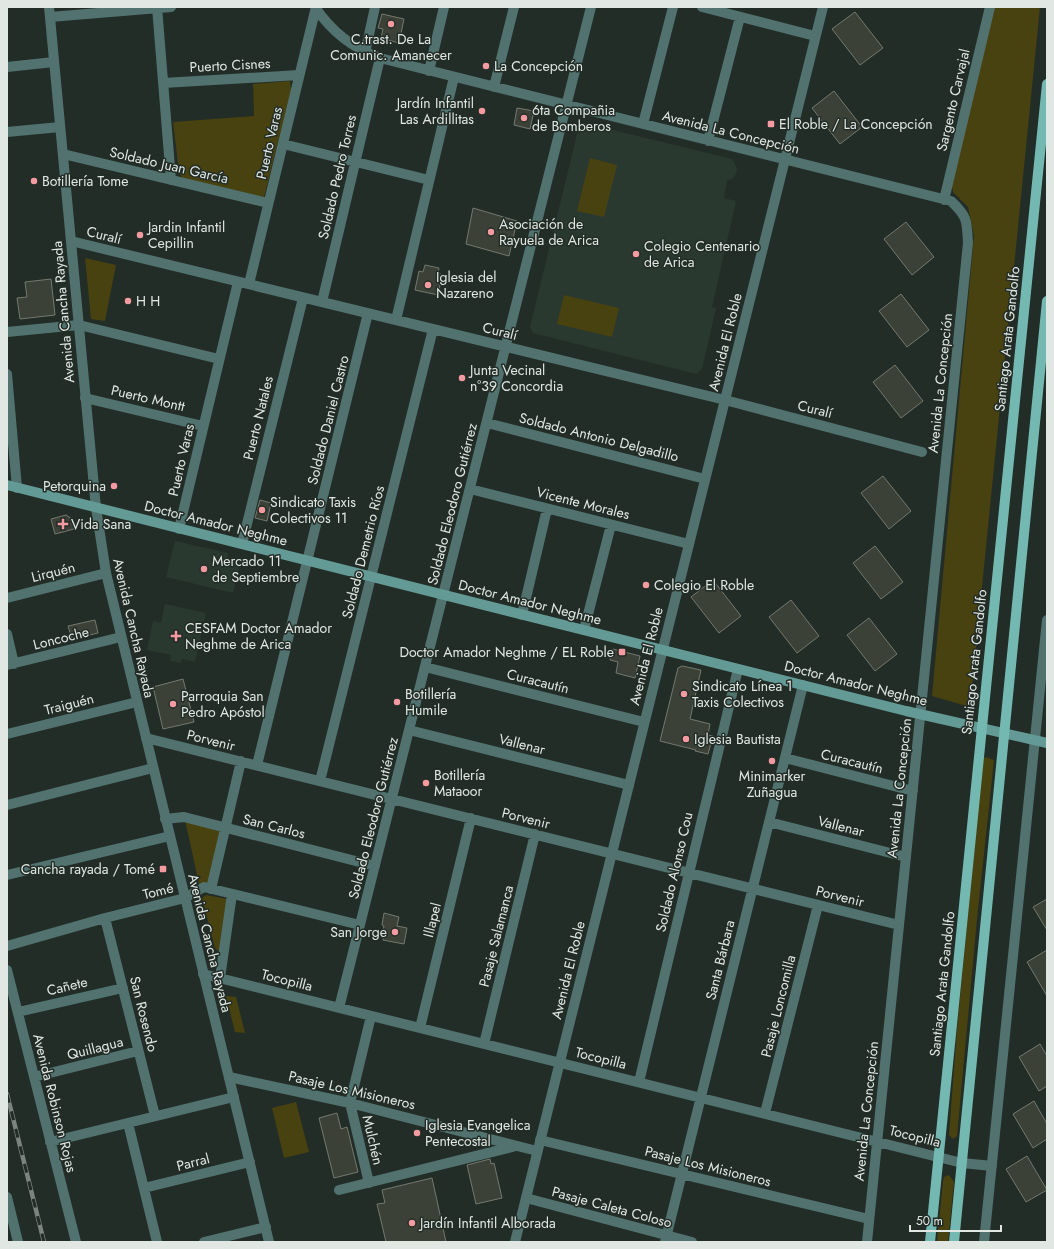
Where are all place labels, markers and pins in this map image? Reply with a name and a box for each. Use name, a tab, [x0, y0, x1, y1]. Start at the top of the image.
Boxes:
marker: C.trast. De La Comunic. Amanecer	[386, 19, 396, 29]
place label: C.trast. De La Comunic. Amanecer	[330, 29, 452, 65]
place label: La Concepción	[494, 56, 583, 76]
marker: La Concepción	[481, 61, 491, 71]
place label: Jardín Infantil Las Ardillitas	[395, 93, 474, 129]
place label: 6ta Compañia de Bomberos	[532, 100, 615, 136]
marker: Jardín Infantil Las Ardillitas	[477, 106, 487, 116]
marker: 6ta Compañia de Bomberos	[519, 113, 529, 123]
place label: El Roble / La Concepción	[779, 114, 933, 134]
marker: El Roble / La Concepción	[766, 119, 776, 129]
place label: Botillería Tome	[42, 171, 128, 191]
marker: Botillería Tome	[29, 176, 39, 186]
place label: Asociación de Rayuela de Arica	[499, 214, 599, 250]
place label: Jardin Infantil Cepillin	[146, 217, 225, 253]
marker: Asociación de Rayuela de Arica	[486, 227, 496, 237]
marker: Jardin Infantil Cepillin	[135, 230, 145, 240]
place label: Colegio Centenario de Arica	[644, 236, 760, 272]
marker: Colegio Centenario de Arica	[631, 249, 641, 259]
place label: Iglesia del Nazareno	[436, 267, 496, 303]
marker: Iglesia del Nazareno	[423, 280, 433, 290]
place label: H H	[136, 291, 160, 311]
marker: H H	[123, 296, 133, 306]
place label: Junta Vecinal n°39 Concordia	[468, 360, 563, 396]
marker: Junta Vecinal n°39 Concordia	[457, 373, 467, 383]
place label: Petorquina	[43, 476, 106, 496]
marker: Petorquina	[109, 481, 119, 491]
place label: Sindicato Taxis Colectivos 11	[270, 492, 356, 528]
marker: Sindicato Taxis Colectivos 11	[257, 505, 267, 515]
place label: Vida Sana	[71, 514, 131, 534]
marker: Vida Sana	[58, 519, 68, 529]
place label: Mercado 11 de Septiembre	[212, 551, 299, 587]
marker: Mercado 11 de Septiembre	[199, 564, 209, 574]
place label: Colegio El Roble	[654, 575, 754, 595]
marker: Colegio El Roble	[641, 580, 651, 590]
place label: CESFAM Doctor Amador Neghme de Arica	[185, 618, 332, 654]
marker: CESFAM Doctor Amador Neghme de Arica	[170, 630, 182, 642]
place label: Doctor Amador Neghme / EL Roble	[399, 642, 614, 662]
marker: Doctor Amador Neghme / EL Roble	[617, 647, 627, 657]
place label: Sindicato Línea 1 Taxis Colectivos	[692, 676, 793, 712]
place label: Botillería Humile	[405, 684, 456, 720]
place label: Parroquia San Pedro Apóstol	[181, 686, 265, 722]
marker: Sindicato Línea 1 Taxis Colectivos	[679, 689, 689, 699]
marker: Botillería Humile	[392, 697, 402, 707]
marker: Parroquia San Pedro Apóstol	[168, 699, 178, 709]
place label: Iglesia Bautista	[694, 729, 781, 749]
marker: Iglesia Bautista	[681, 734, 691, 744]
marker: Minimarker Zuñagua	[767, 756, 777, 766]
place label: Botillería Mataoor	[434, 765, 485, 801]
place label: Minimarker Zuñagua	[739, 766, 805, 802]
marker: Botillería Mataoor	[421, 778, 431, 788]
place label: Cancha rayada / Tomé	[21, 859, 155, 879]
marker: Cancha rayada / Tomé	[158, 864, 168, 874]
place label: San Jorge	[330, 922, 387, 942]
marker: San Jorge	[390, 927, 400, 937]
place label: Iglesia Evangelica Pentecostal	[425, 1115, 530, 1151]
marker: Iglesia Evangelica Pentecostal	[412, 1128, 422, 1138]
place label: Jardín Infantil Alborada	[418, 1213, 556, 1233]
marker: Jardín Infantil Alborada	[407, 1218, 417, 1228]

